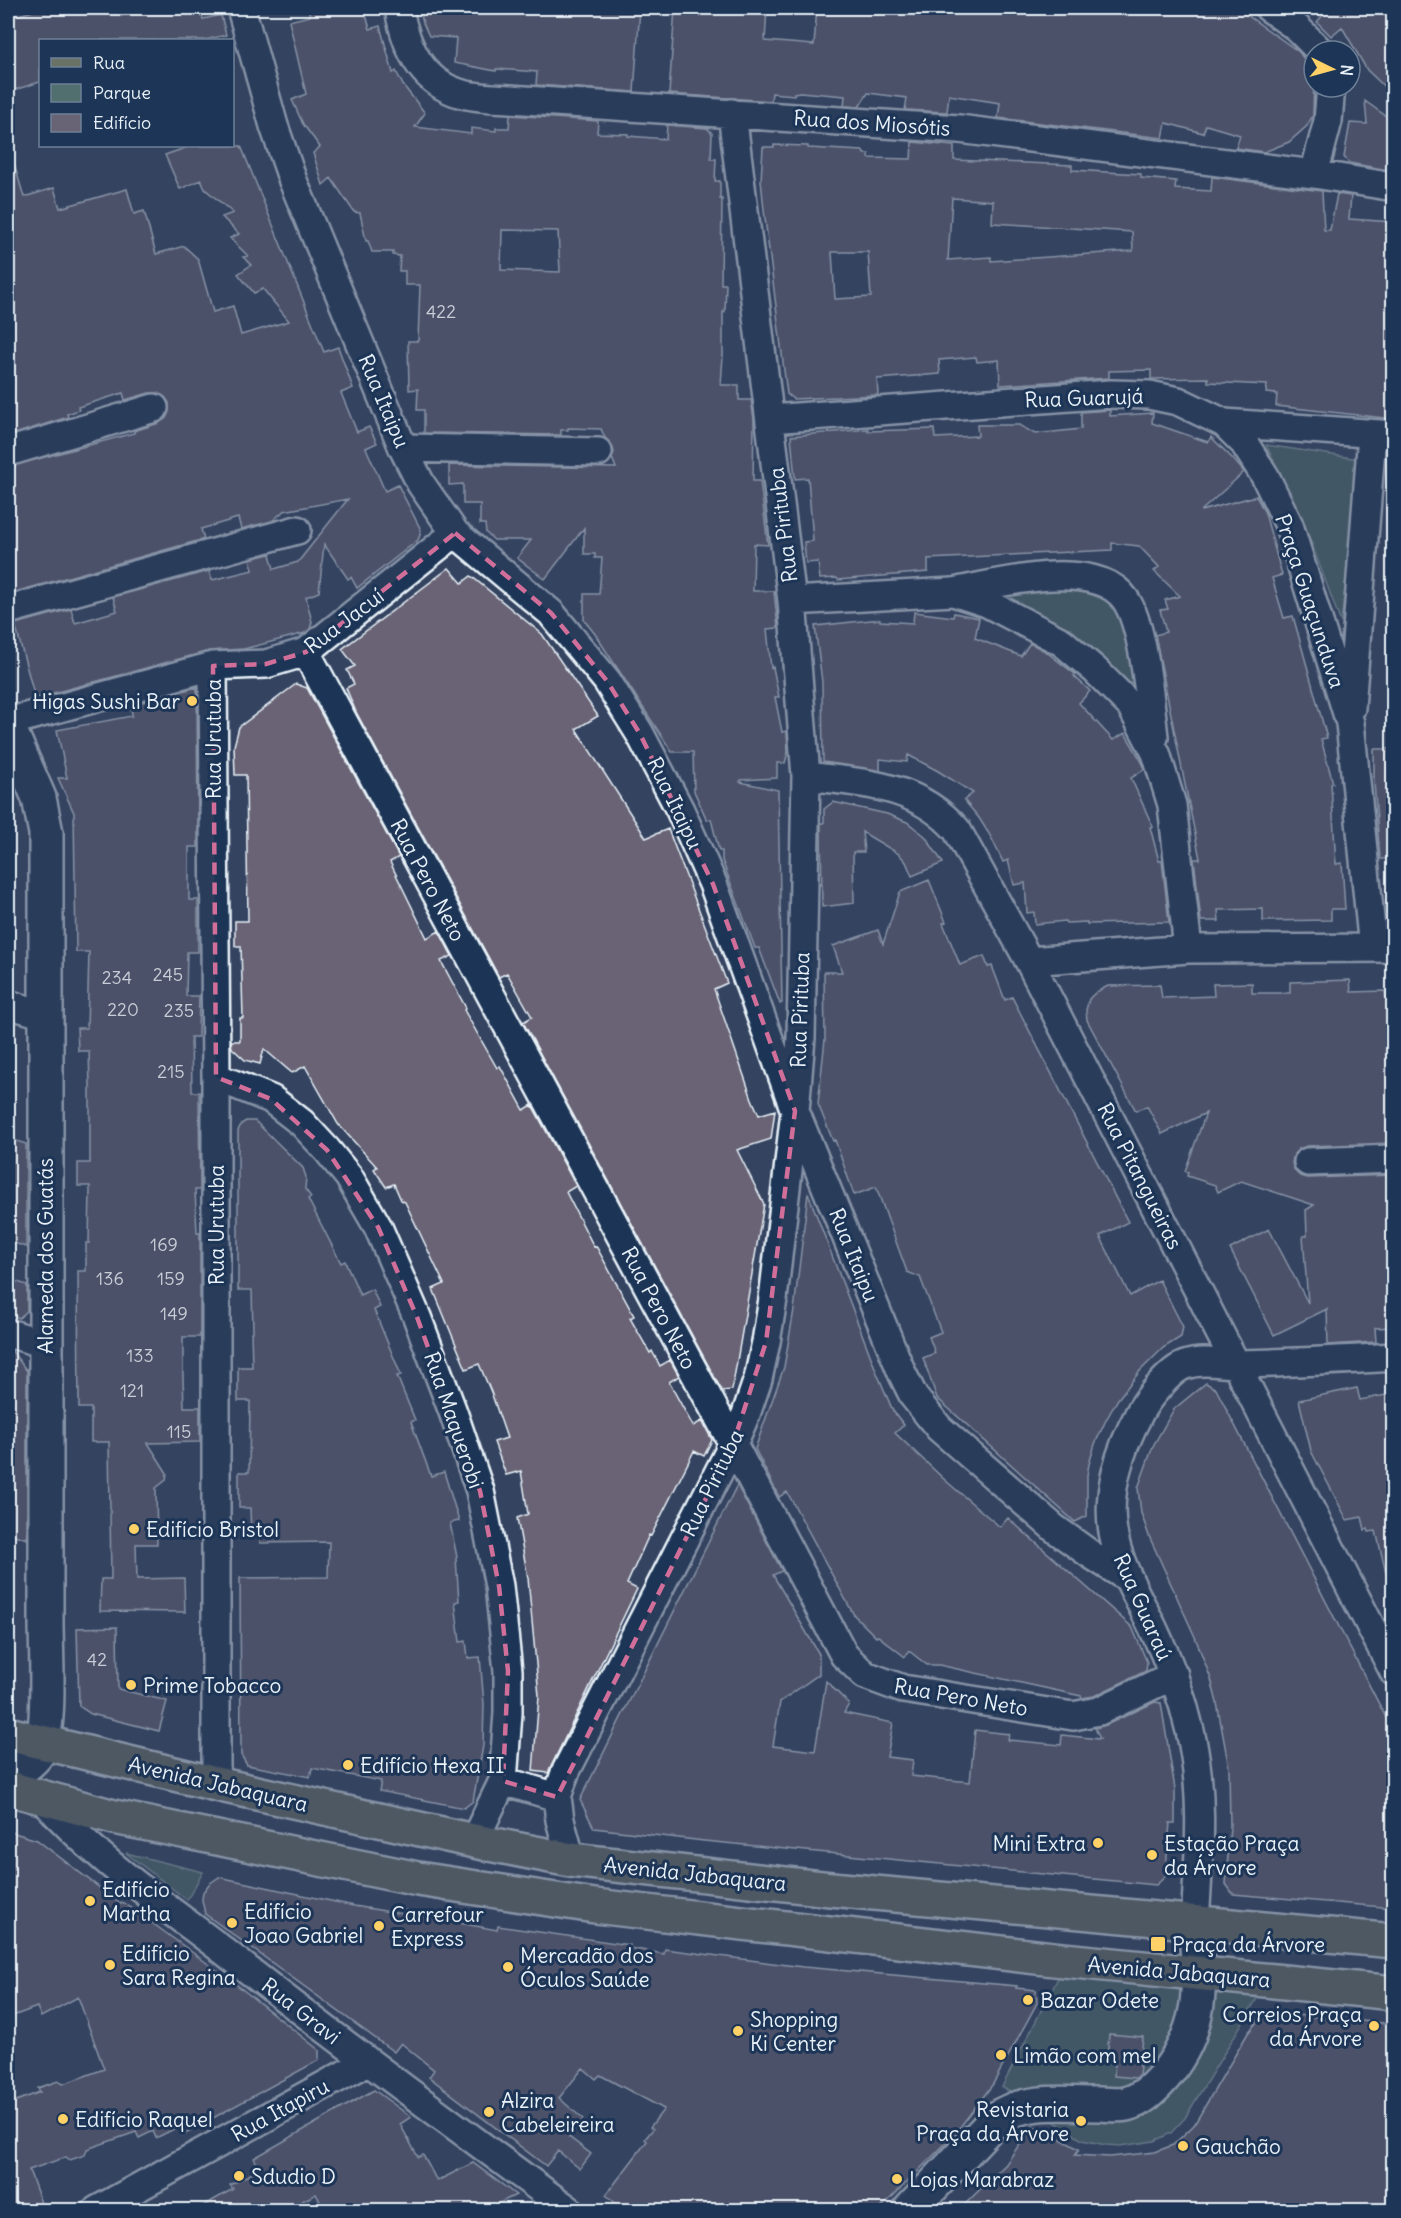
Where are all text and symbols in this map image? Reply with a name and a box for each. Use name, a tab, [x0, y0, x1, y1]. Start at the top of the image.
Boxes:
legend	[39, 39, 234, 147]
north arrow	[1302, 39, 1362, 99]
text: Rua	[93, 51, 125, 74]
text: N	[1336, 64, 1357, 77]
text: Parque	[93, 81, 151, 104]
street label: Rua dos Miosótis	[793, 104, 951, 142]
text: Edifício	[93, 111, 151, 134]
house number: 422	[426, 300, 456, 323]
street label: Rua Itaipu	[352, 350, 416, 452]
street label: Rua Guarujá	[1024, 382, 1144, 414]
street label: Rua Pirituba	[763, 466, 803, 584]
street label: Praça Guaçunduva	[1269, 511, 1351, 691]
street label: Rua Jacuí	[299, 582, 389, 660]
street label: Rua Urutuba	[200, 679, 227, 799]
place label: Higas Sushi Bar	[32, 688, 180, 715]
marker: Higas Sushi Bar	[185, 694, 199, 708]
street label: Rua Itaipu	[641, 753, 709, 853]
street label: Rua Pero Neto	[384, 814, 472, 946]
street label: Rua Pirituba	[784, 952, 816, 1068]
house number: 245	[153, 963, 183, 986]
house number: 234	[102, 966, 132, 989]
house number: 220	[107, 998, 139, 1021]
house number: 235	[164, 999, 194, 1022]
house number: 215	[157, 1060, 185, 1083]
street label: Rua Pitangueiras	[1091, 1098, 1189, 1254]
street label: Alameda dos Guatás	[32, 1158, 59, 1354]
street label: Rua Urutuba	[203, 1165, 230, 1285]
street label: Rua Itaipu	[823, 1204, 885, 1306]
house number: 169	[150, 1233, 178, 1256]
street label: Rua Pero Neto	[615, 1242, 703, 1374]
house number: 136	[96, 1267, 124, 1290]
house number: 159	[157, 1267, 185, 1290]
house number: 149	[160, 1302, 188, 1325]
house number: 133	[126, 1344, 154, 1367]
street label: Rua Maquerobi	[418, 1348, 490, 1492]
house number: 121	[120, 1379, 144, 1402]
house number: 115	[167, 1420, 191, 1443]
street label: Rua Pirituba	[674, 1425, 750, 1541]
place label: Edifício Bristol	[146, 1516, 279, 1543]
marker: Edifício Bristol	[127, 1522, 141, 1536]
street label: Rua Guaraú	[1107, 1549, 1179, 1665]
house number: 42	[87, 1648, 107, 1671]
place label: Prime Tobacco	[143, 1672, 281, 1699]
street label: Rua Pero Neto	[892, 1672, 1030, 1722]
marker: Prime Tobacco	[124, 1678, 138, 1692]
street label: Avenida Jabaquara	[126, 1750, 310, 1818]
place label: Edifício Hexa II	[360, 1752, 504, 1779]
marker: Edifício Hexa II	[341, 1758, 355, 1772]
place label: Mini Extra	[993, 1830, 1086, 1857]
place label: Estação Praça da Árvore	[1164, 1830, 1299, 1881]
marker: Mini Extra	[1091, 1836, 1105, 1850]
marker: Estação Praça da Árvore	[1145, 1848, 1159, 1862]
street label: Avenida Jabaquara	[602, 1851, 788, 1897]
place label: Edifício Martha	[102, 1876, 171, 1927]
marker: Edifício Martha	[83, 1894, 97, 1908]
place label: Edifício Joao Gabriel	[244, 1898, 363, 1949]
place label: Carrefour Express	[391, 1901, 484, 1952]
marker: Edifício Joao Gabriel	[225, 1916, 239, 1930]
marker: Carrefour Express	[372, 1919, 386, 1933]
place label: Praça da Árvore	[1172, 1931, 1325, 1958]
marker: Praça da Árvore	[1149, 1935, 1167, 1953]
place label: Edifício Sara Regina	[122, 1940, 236, 1991]
place label: Mercadão dos Óculos Saúde	[520, 1942, 654, 1993]
street label: Avenida Jabaquara	[1087, 1951, 1271, 1993]
marker: Edifício Sara Regina	[103, 1958, 117, 1972]
marker: Mercadão dos Óculos Saúde	[501, 1960, 515, 1974]
street label: Rua Gravi	[256, 1972, 346, 2050]
place label: Bazar Odete	[1040, 1987, 1159, 2014]
marker: Bazar Odete	[1021, 1993, 1035, 2007]
place label: Correios Praça da Árvore	[1222, 2001, 1362, 2052]
place label: Shopping Ki Center	[750, 2006, 838, 2057]
marker: Correios Praça da Árvore	[1367, 2019, 1381, 2033]
marker: Shopping Ki Center	[731, 2024, 745, 2038]
place label: Limão com mel	[1013, 2042, 1156, 2069]
marker: Limão com mel	[994, 2048, 1008, 2062]
street label: Rua Itapiru	[226, 2072, 334, 2148]
place label: Alzira Cabeleireira	[501, 2087, 615, 2138]
place label: Revistaria Praça da Árvore	[916, 2096, 1069, 2147]
marker: Alzira Cabeleireira	[482, 2105, 496, 2119]
place label: Edifício Raquel	[75, 2106, 213, 2133]
marker: Edifício Raquel	[56, 2112, 70, 2126]
marker: Revistaria Praça da Árvore	[1074, 2114, 1088, 2128]
place label: Gauchão	[1195, 2133, 1281, 2160]
marker: Gauchão	[1176, 2139, 1190, 2153]
place label: Sdudio D	[251, 2163, 336, 2190]
place label: Lojas Marabraz	[909, 2166, 1054, 2193]
marker: Sdudio D	[232, 2169, 246, 2183]
marker: Lojas Marabraz	[890, 2172, 904, 2186]

